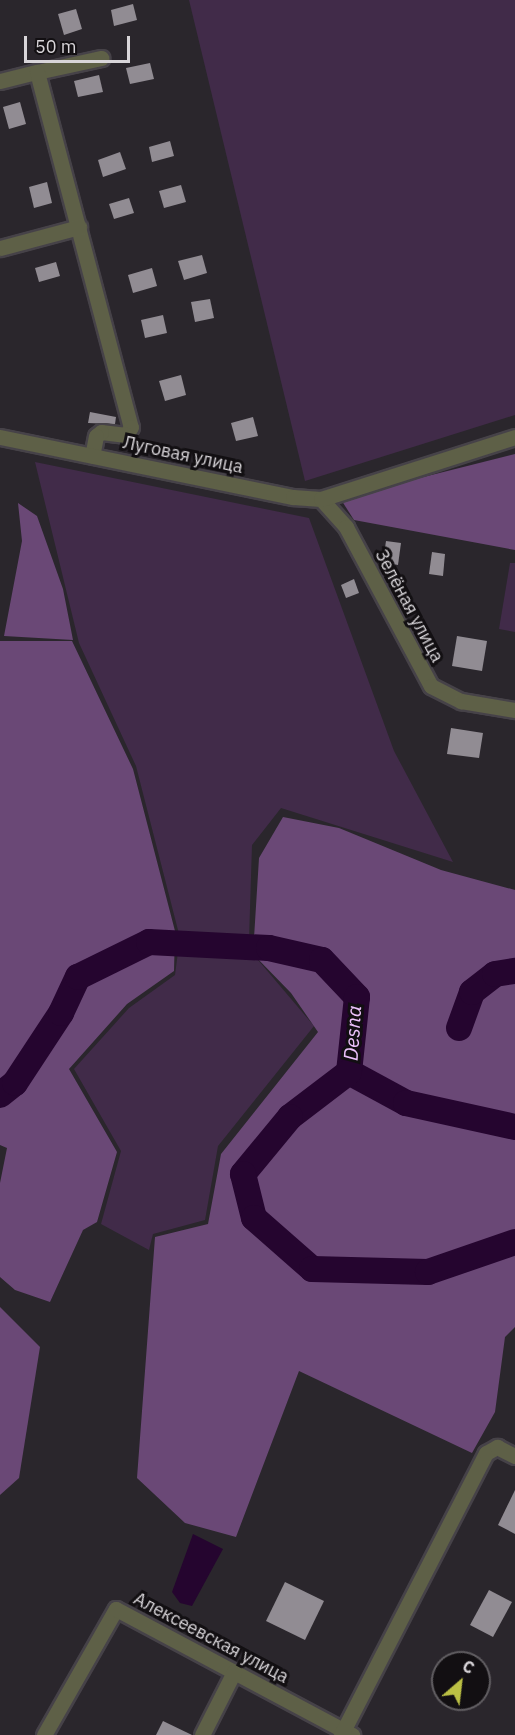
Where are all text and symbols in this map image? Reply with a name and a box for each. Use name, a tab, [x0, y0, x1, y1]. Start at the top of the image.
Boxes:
scale bar	[27, 24, 134, 62]
text: 50 m	[35, 35, 77, 58]
street label: Луговая улица	[121, 432, 245, 478]
street label: Зелёная улица	[370, 546, 448, 666]
water label: Desna	[338, 1004, 366, 1062]
street label: Алексеевская улица	[130, 1588, 292, 1688]
north arrow	[431, 1651, 491, 1711]
text: С	[459, 1656, 478, 1678]

